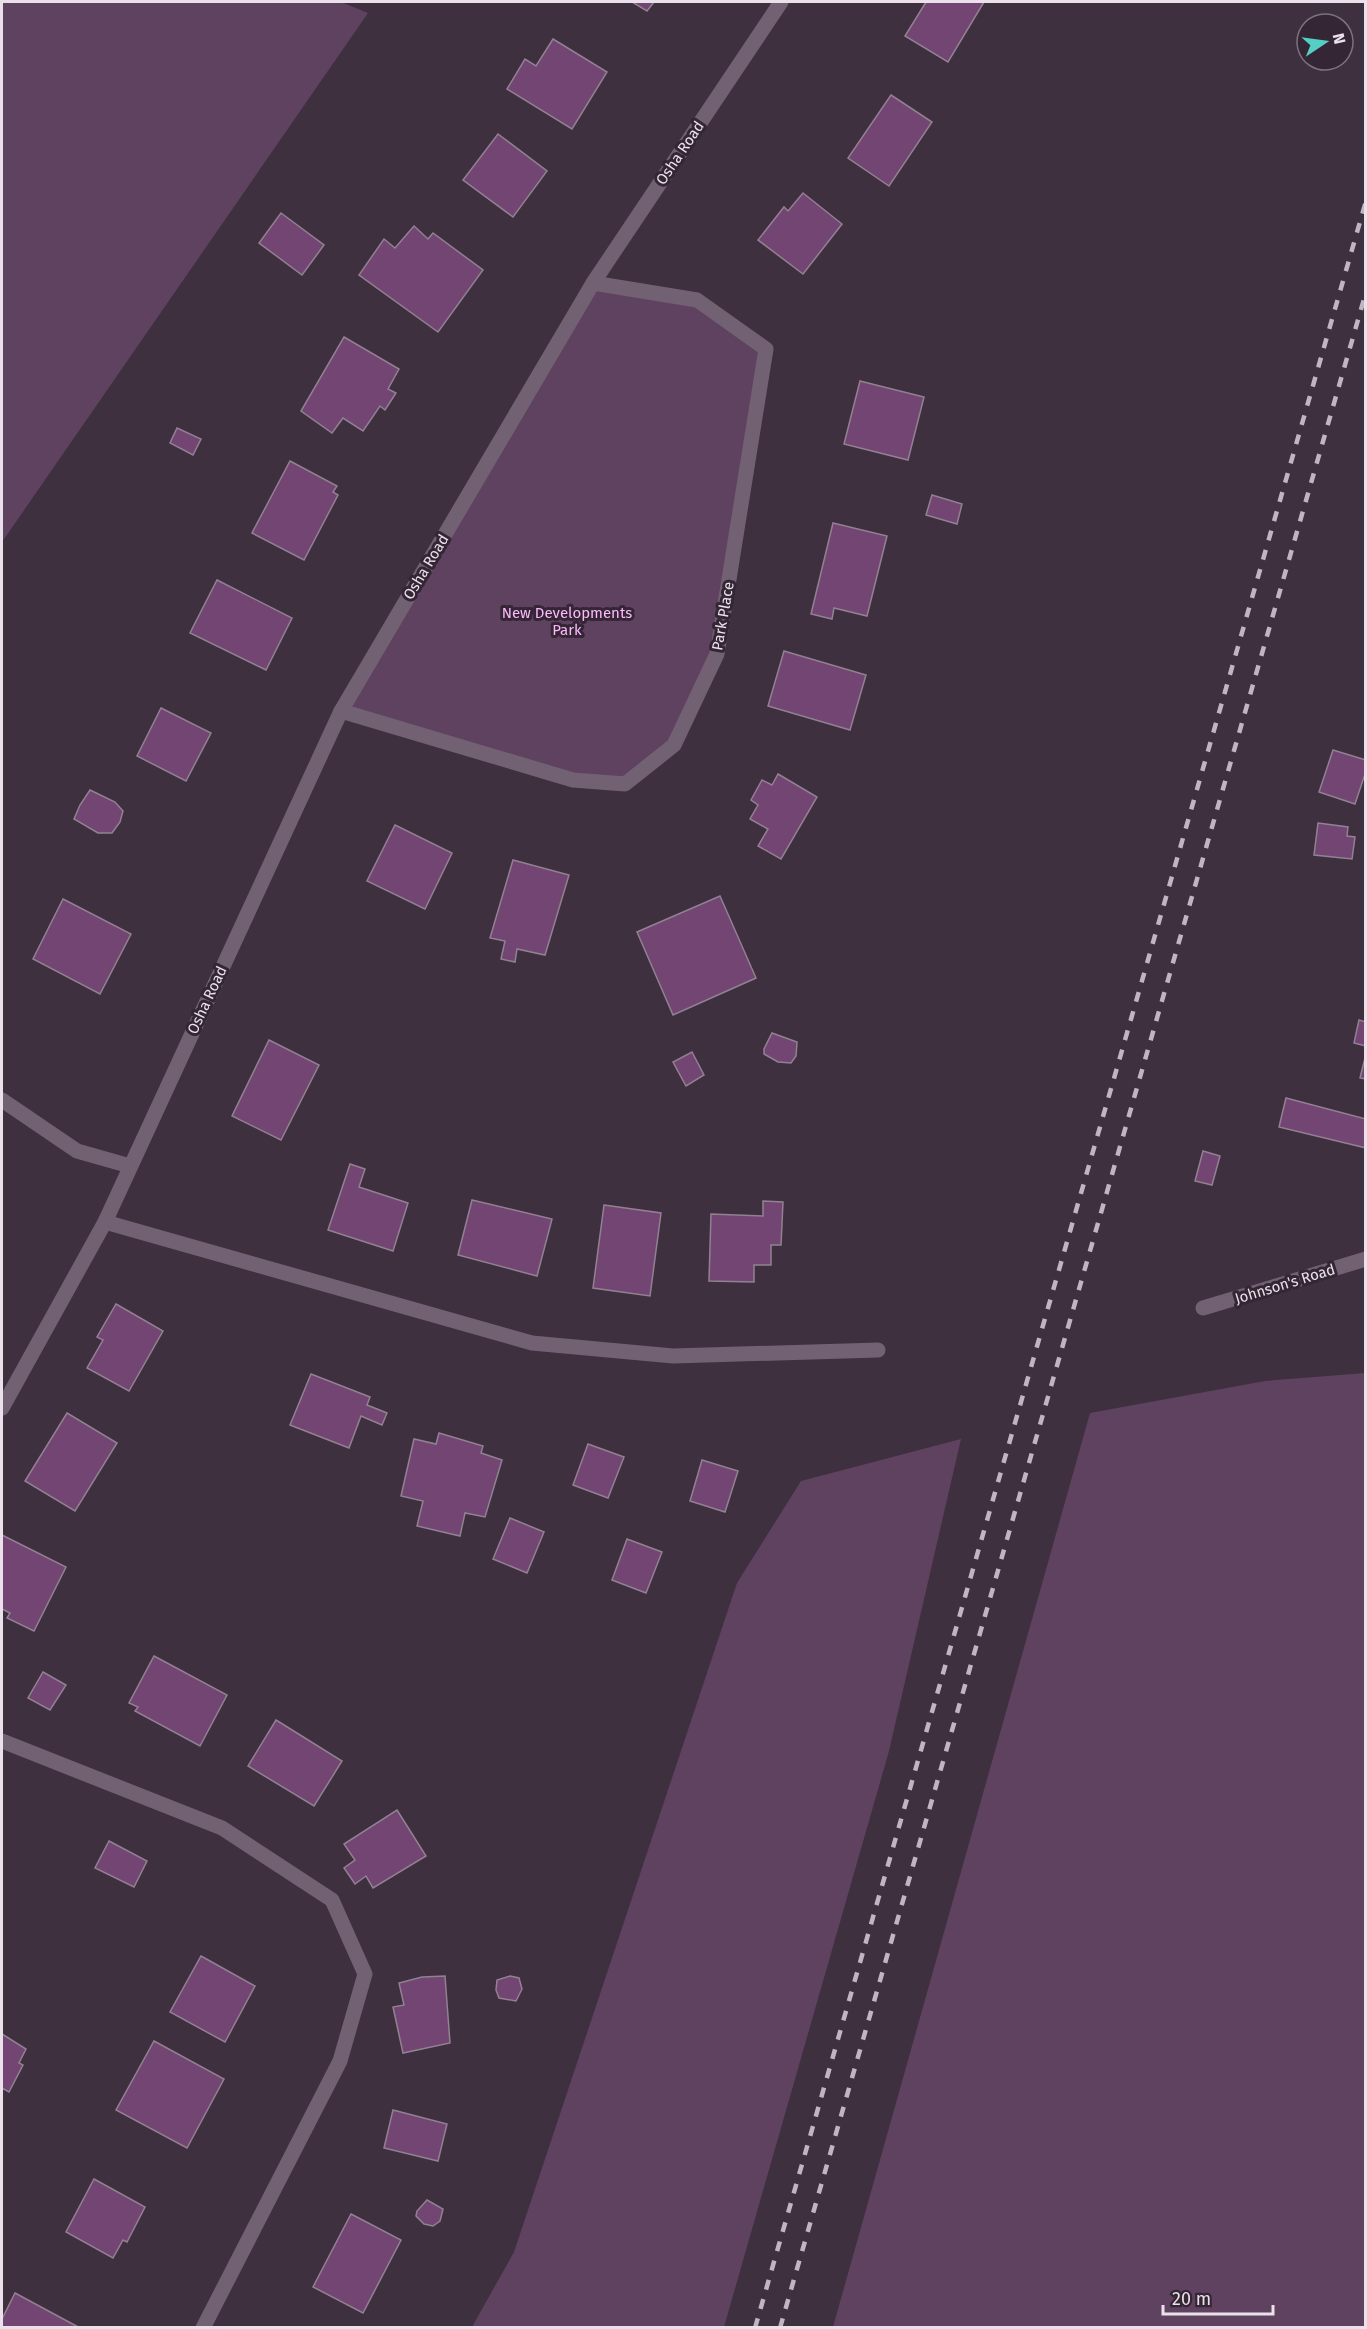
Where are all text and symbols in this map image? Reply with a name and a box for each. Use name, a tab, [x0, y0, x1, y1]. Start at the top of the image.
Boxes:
north arrow	[1295, 12, 1355, 72]
text: N	[1329, 31, 1350, 46]
street label: Osha Road	[652, 118, 708, 188]
street label: Osha Road	[400, 531, 452, 603]
street label: Park Place	[708, 580, 738, 652]
park label: New Developments Park	[502, 604, 632, 639]
street label: Osha Road	[183, 963, 231, 1037]
street label: Johnson's Road	[1233, 1260, 1337, 1308]
scale bar	[1163, 2278, 1272, 2316]
text: 20 m	[1172, 2288, 1211, 2310]

